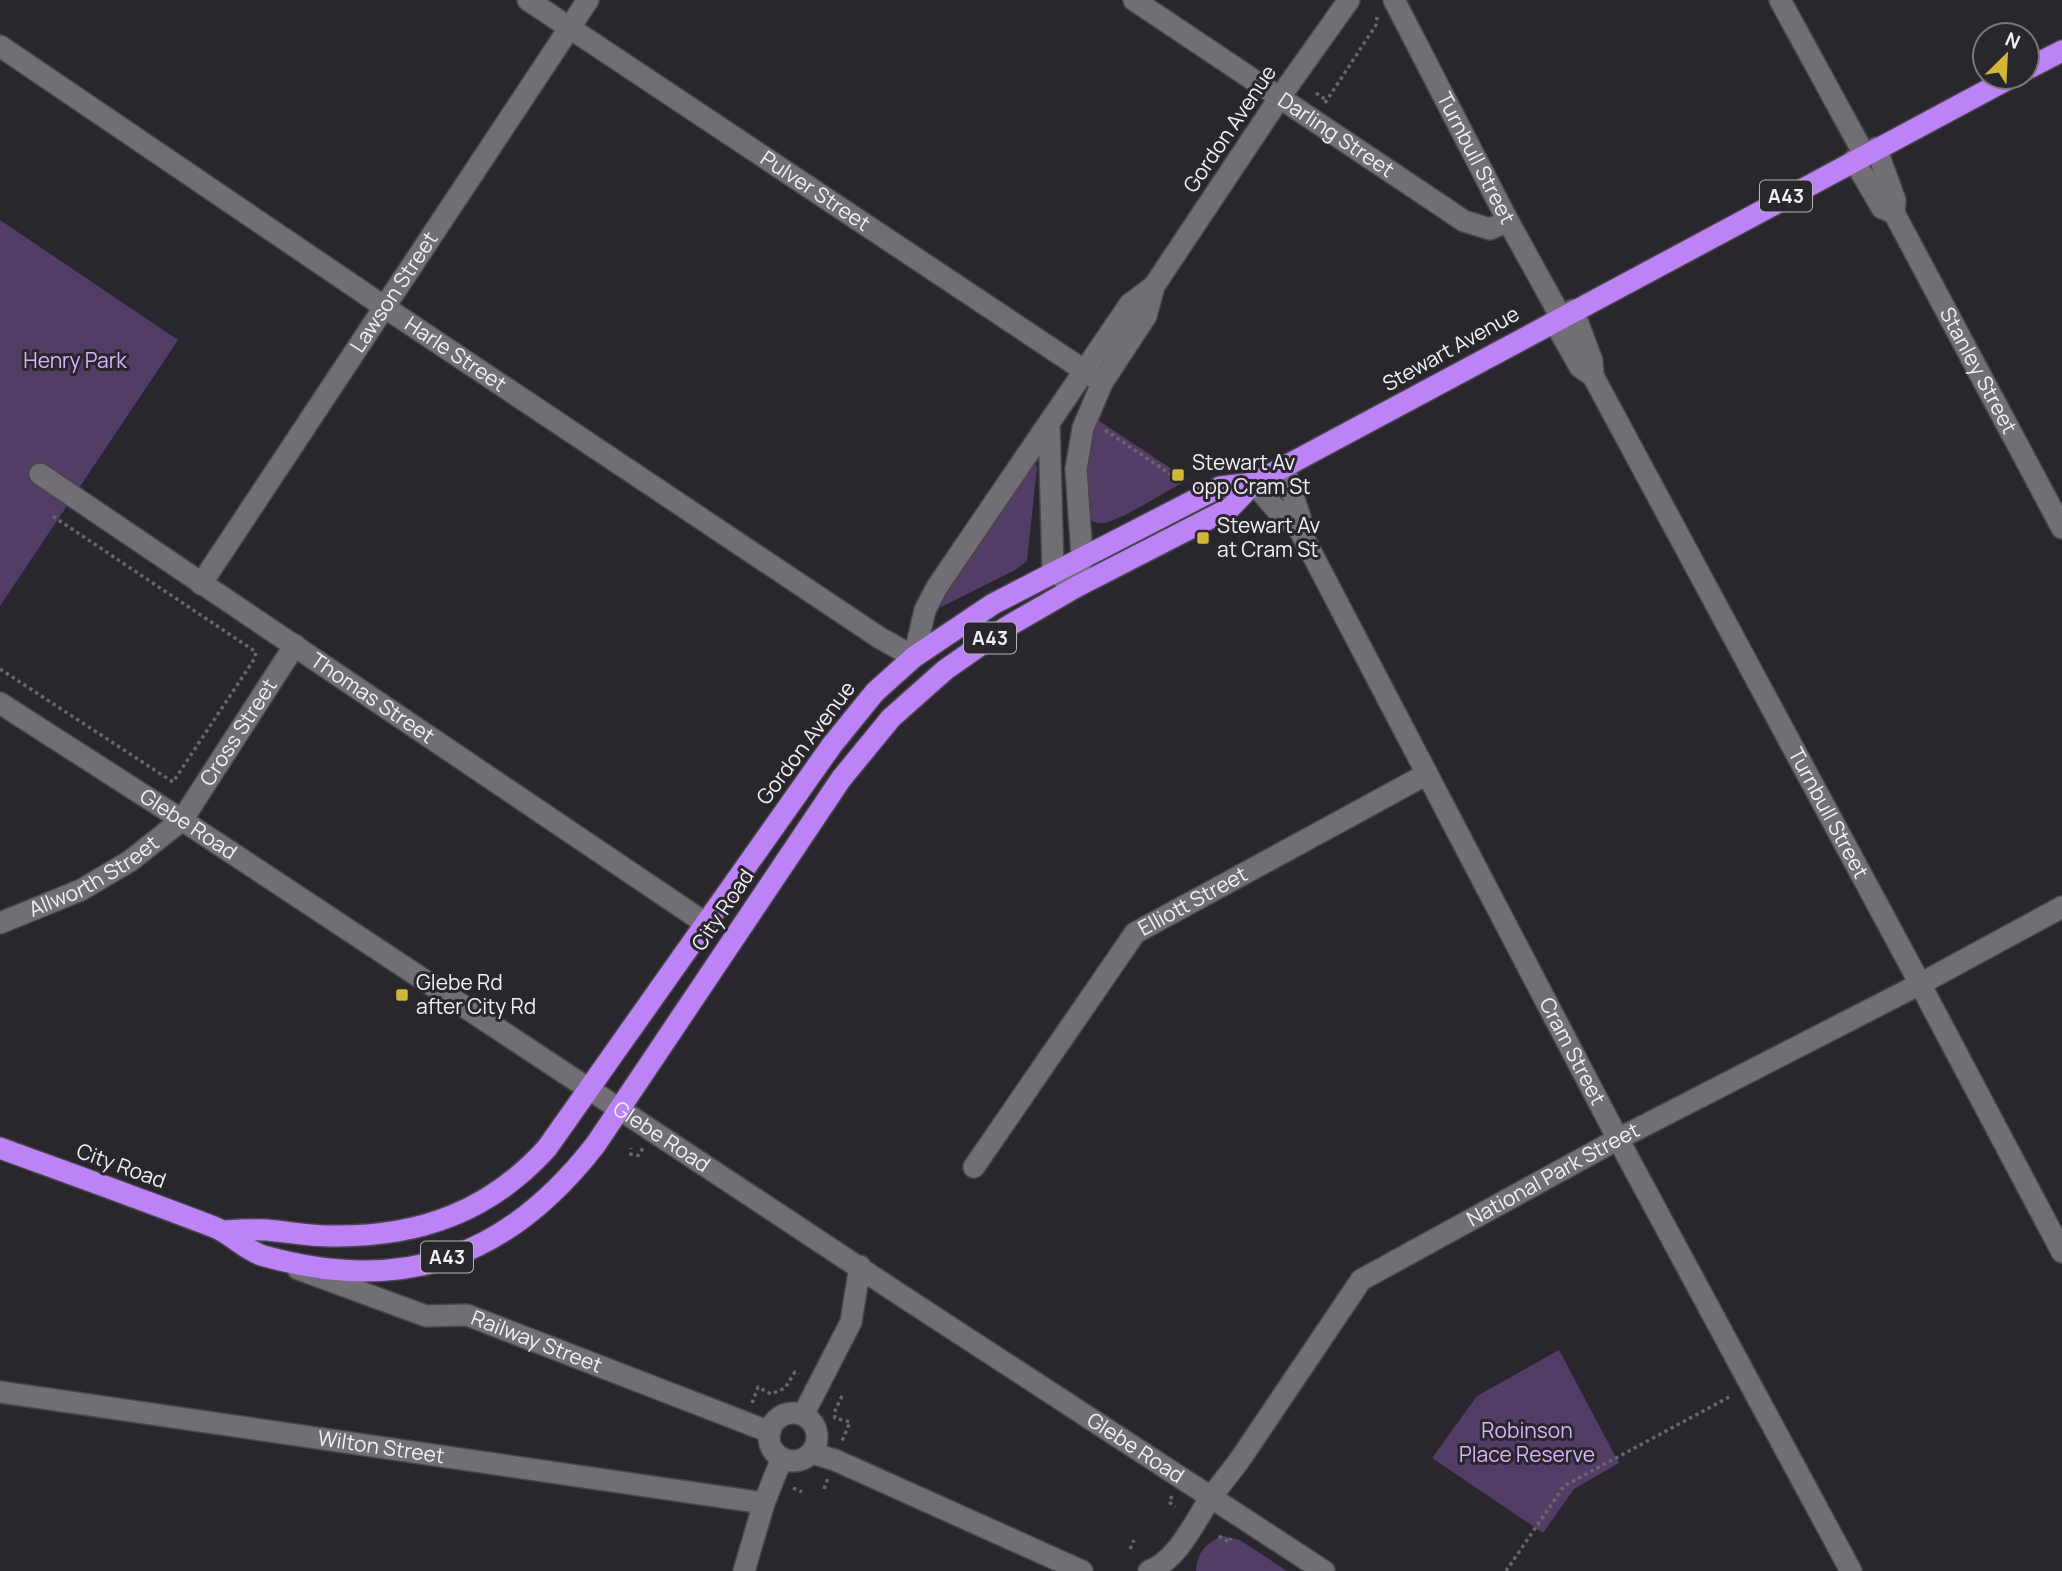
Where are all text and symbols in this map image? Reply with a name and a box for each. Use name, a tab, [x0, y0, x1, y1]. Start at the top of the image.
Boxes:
north arrow	[1971, 21, 2041, 91]
text: N	[2001, 26, 2024, 55]
street label: Gordon Avenue	[1176, 59, 1282, 198]
street label: Darling Street	[1273, 85, 1400, 183]
street label: Turnbull Street	[1431, 87, 1522, 228]
street label: Pulver Street	[755, 144, 876, 237]
road number: A43	[1760, 180, 1812, 212]
street label: Lawson Street	[343, 226, 444, 358]
street label: Stewart Avenue	[1377, 299, 1524, 397]
street label: Stanley Street	[1934, 302, 2024, 438]
street label: Harle Street	[400, 309, 512, 398]
park label: Henry Park	[23, 346, 127, 374]
place label: Stewart Av opp Cram St	[1192, 448, 1311, 500]
marker: Stewart Av opp Cram St	[1170, 467, 1186, 483]
place label: Stewart Av at Cram St	[1217, 511, 1321, 563]
marker: Stewart Av at Cram St	[1195, 530, 1211, 546]
road number: A43	[964, 622, 1016, 653]
street label: Thomas Street	[305, 646, 440, 749]
street label: Cross Street	[193, 673, 283, 791]
street label: Gordon Avenue	[749, 675, 861, 810]
street label: Turnbull Street	[1782, 742, 1876, 883]
street label: Glebe Road	[135, 782, 243, 866]
street label: Allworth Street	[24, 829, 164, 923]
street label: Elliott Street	[1133, 859, 1252, 942]
street label: City Road	[685, 863, 760, 956]
place label: Glebe Rd after City Rd	[416, 968, 536, 1020]
marker: Glebe Rd after City Rd	[394, 987, 410, 1003]
street label: Cram Street	[1533, 992, 1613, 1109]
street label: Glebe Road	[608, 1094, 716, 1178]
street label: National Park Street	[1461, 1115, 1644, 1232]
street label: City Road	[73, 1136, 170, 1194]
road number: A43	[421, 1242, 473, 1273]
street label: Railway Street	[467, 1303, 607, 1379]
street label: Glebe Road	[1082, 1405, 1190, 1489]
park label: Robinson Place Reserve	[1459, 1416, 1595, 1468]
street label: Wilton Street	[316, 1423, 446, 1469]

